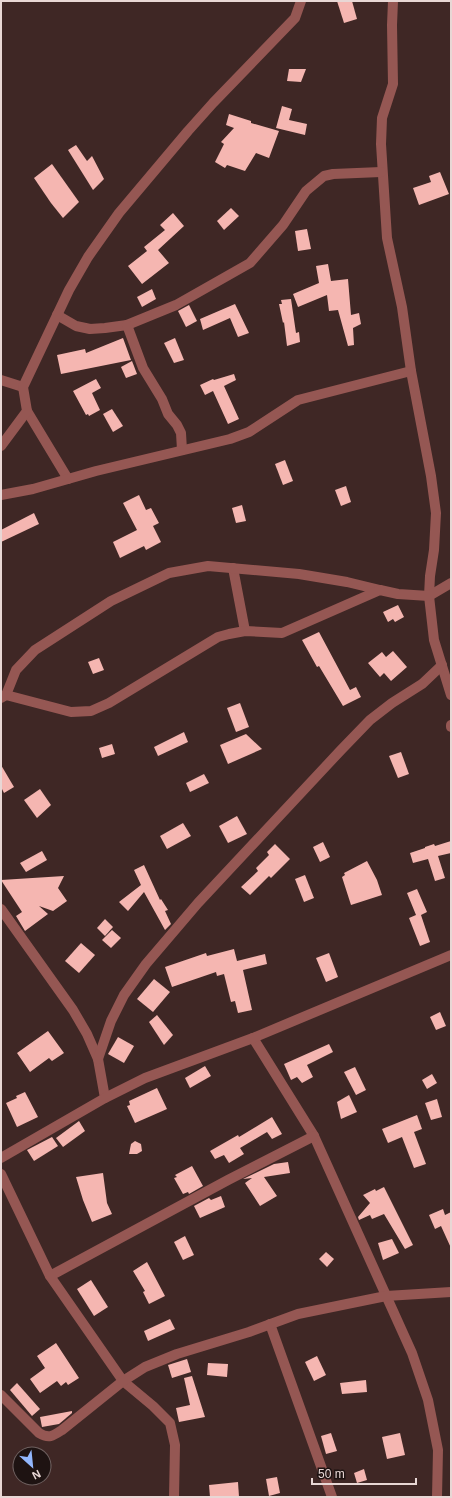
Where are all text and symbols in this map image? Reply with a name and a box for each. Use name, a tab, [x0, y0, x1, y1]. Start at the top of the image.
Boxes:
north arrow	[12, 1446, 52, 1486]
scale bar	[312, 1460, 416, 1486]
text: 50 m	[318, 1467, 345, 1481]
text: N	[30, 1468, 43, 1482]

